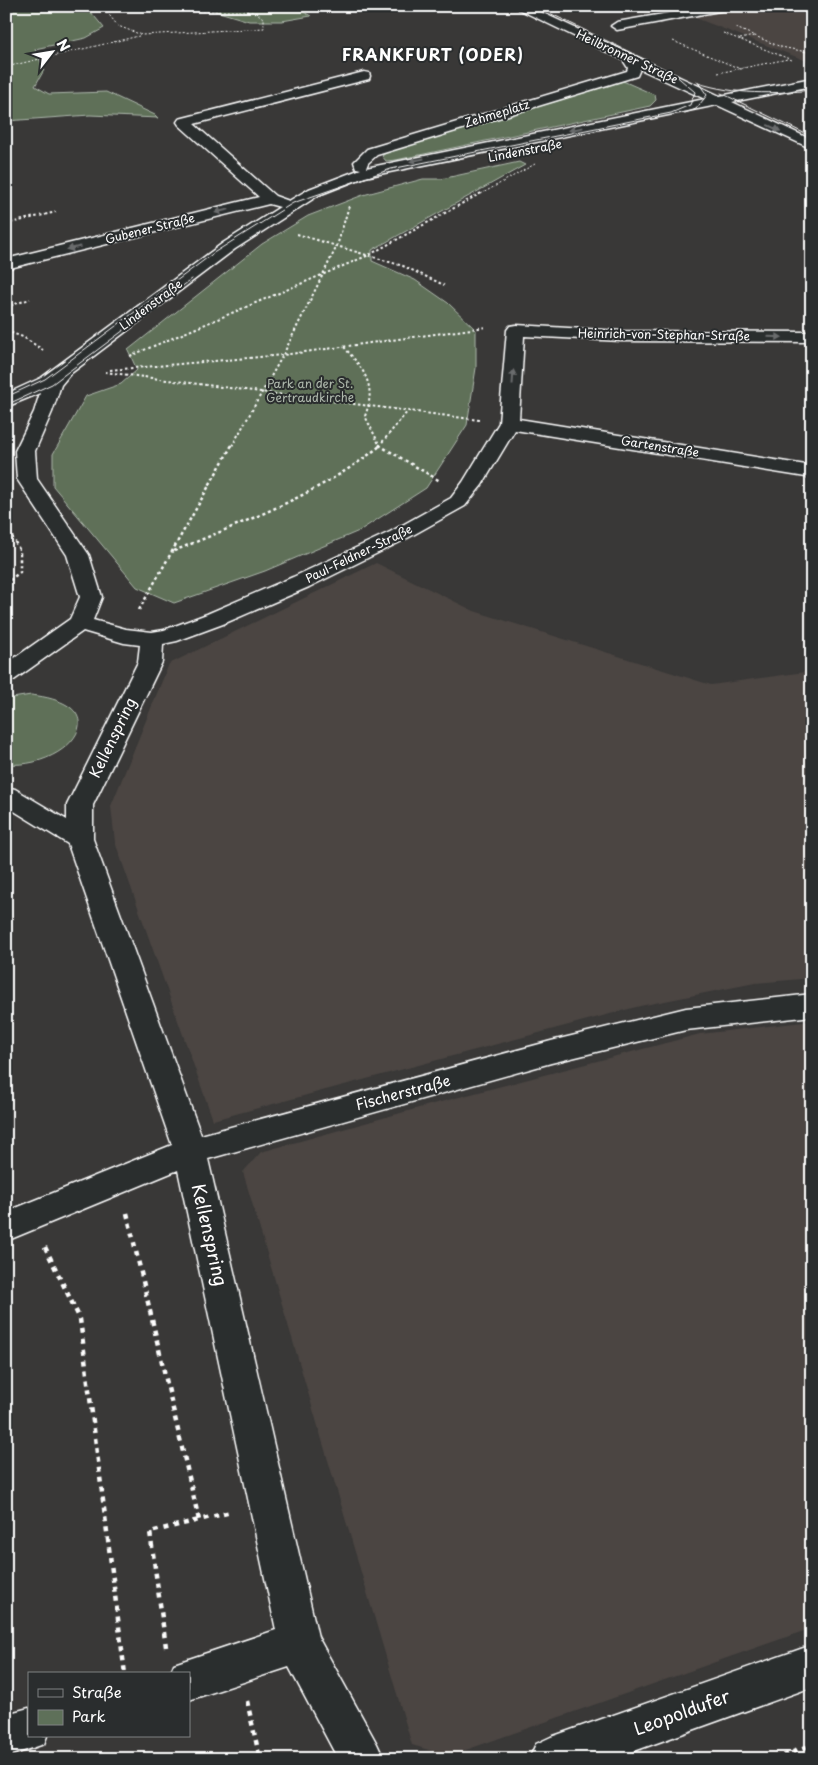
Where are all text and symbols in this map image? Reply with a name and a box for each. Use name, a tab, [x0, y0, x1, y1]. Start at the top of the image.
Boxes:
street label: Heilbronner Straße	[574, 25, 681, 88]
north arrow	[28, 28, 78, 78]
text: N	[52, 35, 75, 55]
district label: FRANKFURT (ODER)	[342, 42, 524, 66]
street label: Zehmeplatz	[462, 95, 532, 131]
one-way arrow	[767, 124, 781, 132]
one-way arrow	[568, 126, 584, 134]
street label: Lindenstraße	[486, 134, 563, 166]
one-way arrow	[409, 156, 424, 164]
one-way arrow	[215, 207, 230, 215]
street label: Gubener Straße	[103, 208, 196, 248]
one-way arrow	[67, 244, 82, 252]
street label: Lindenstraße	[115, 274, 186, 334]
street label: Heinrich-von-Stephan-Straße	[578, 323, 750, 345]
one-way arrow	[767, 333, 783, 341]
one-way arrow	[509, 369, 517, 385]
park label: Park an der St. Gertraudkirche	[266, 374, 354, 406]
street label: Gartenstraße	[620, 431, 700, 461]
street label: Paul-Feldner-Straße	[302, 519, 415, 587]
street label: Kellenspring	[82, 693, 141, 781]
street label: Fischerstraße	[352, 1068, 453, 1115]
street label: Kellenspring	[186, 1181, 235, 1289]
legend	[28, 1672, 190, 1738]
text: Straße	[72, 1680, 122, 1703]
street label: Leopoldufer	[630, 1681, 734, 1741]
text: Park	[72, 1704, 106, 1727]

